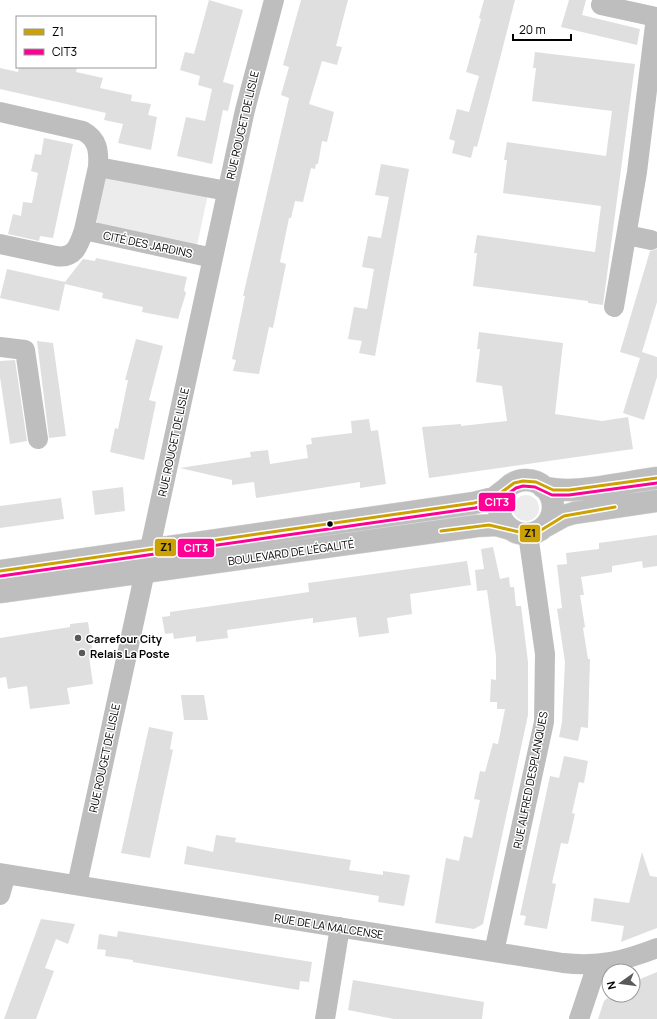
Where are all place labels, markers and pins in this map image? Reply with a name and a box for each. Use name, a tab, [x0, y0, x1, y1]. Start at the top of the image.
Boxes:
unlabelled marker	[325, 519, 335, 529]
place label: Carrefour City	[86, 631, 163, 646]
marker: Carrefour City	[73, 633, 83, 643]
place label: Relais La Poste	[90, 646, 170, 661]
marker: Relais La Poste	[77, 648, 87, 658]

